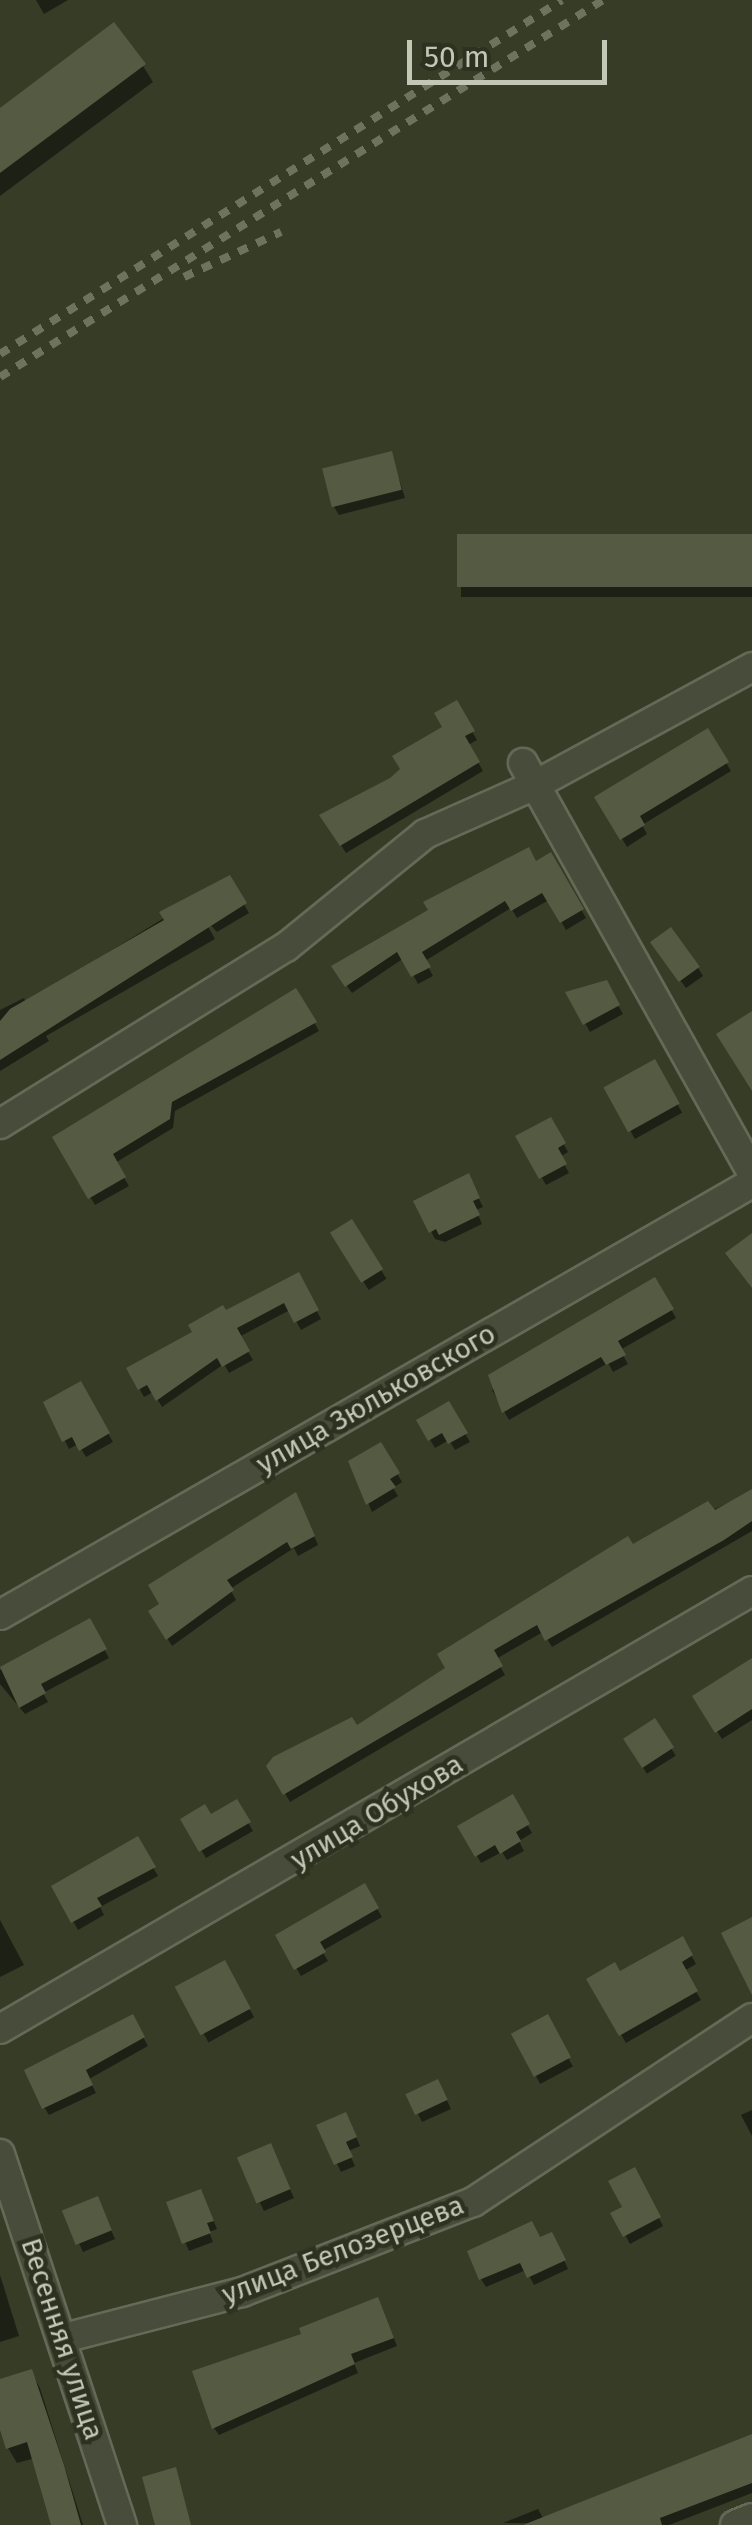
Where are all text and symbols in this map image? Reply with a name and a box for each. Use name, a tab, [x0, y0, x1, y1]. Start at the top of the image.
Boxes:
scale bar	[412, 20, 612, 82]
text: 50 m	[424, 39, 489, 75]
street label: улица Зюльковского	[251, 1317, 501, 1481]
street label: улица Обухова	[285, 1747, 469, 1877]
street label: улица Белозерцева	[217, 2188, 469, 2312]
street label: Весенняя улица	[14, 2234, 110, 2444]

